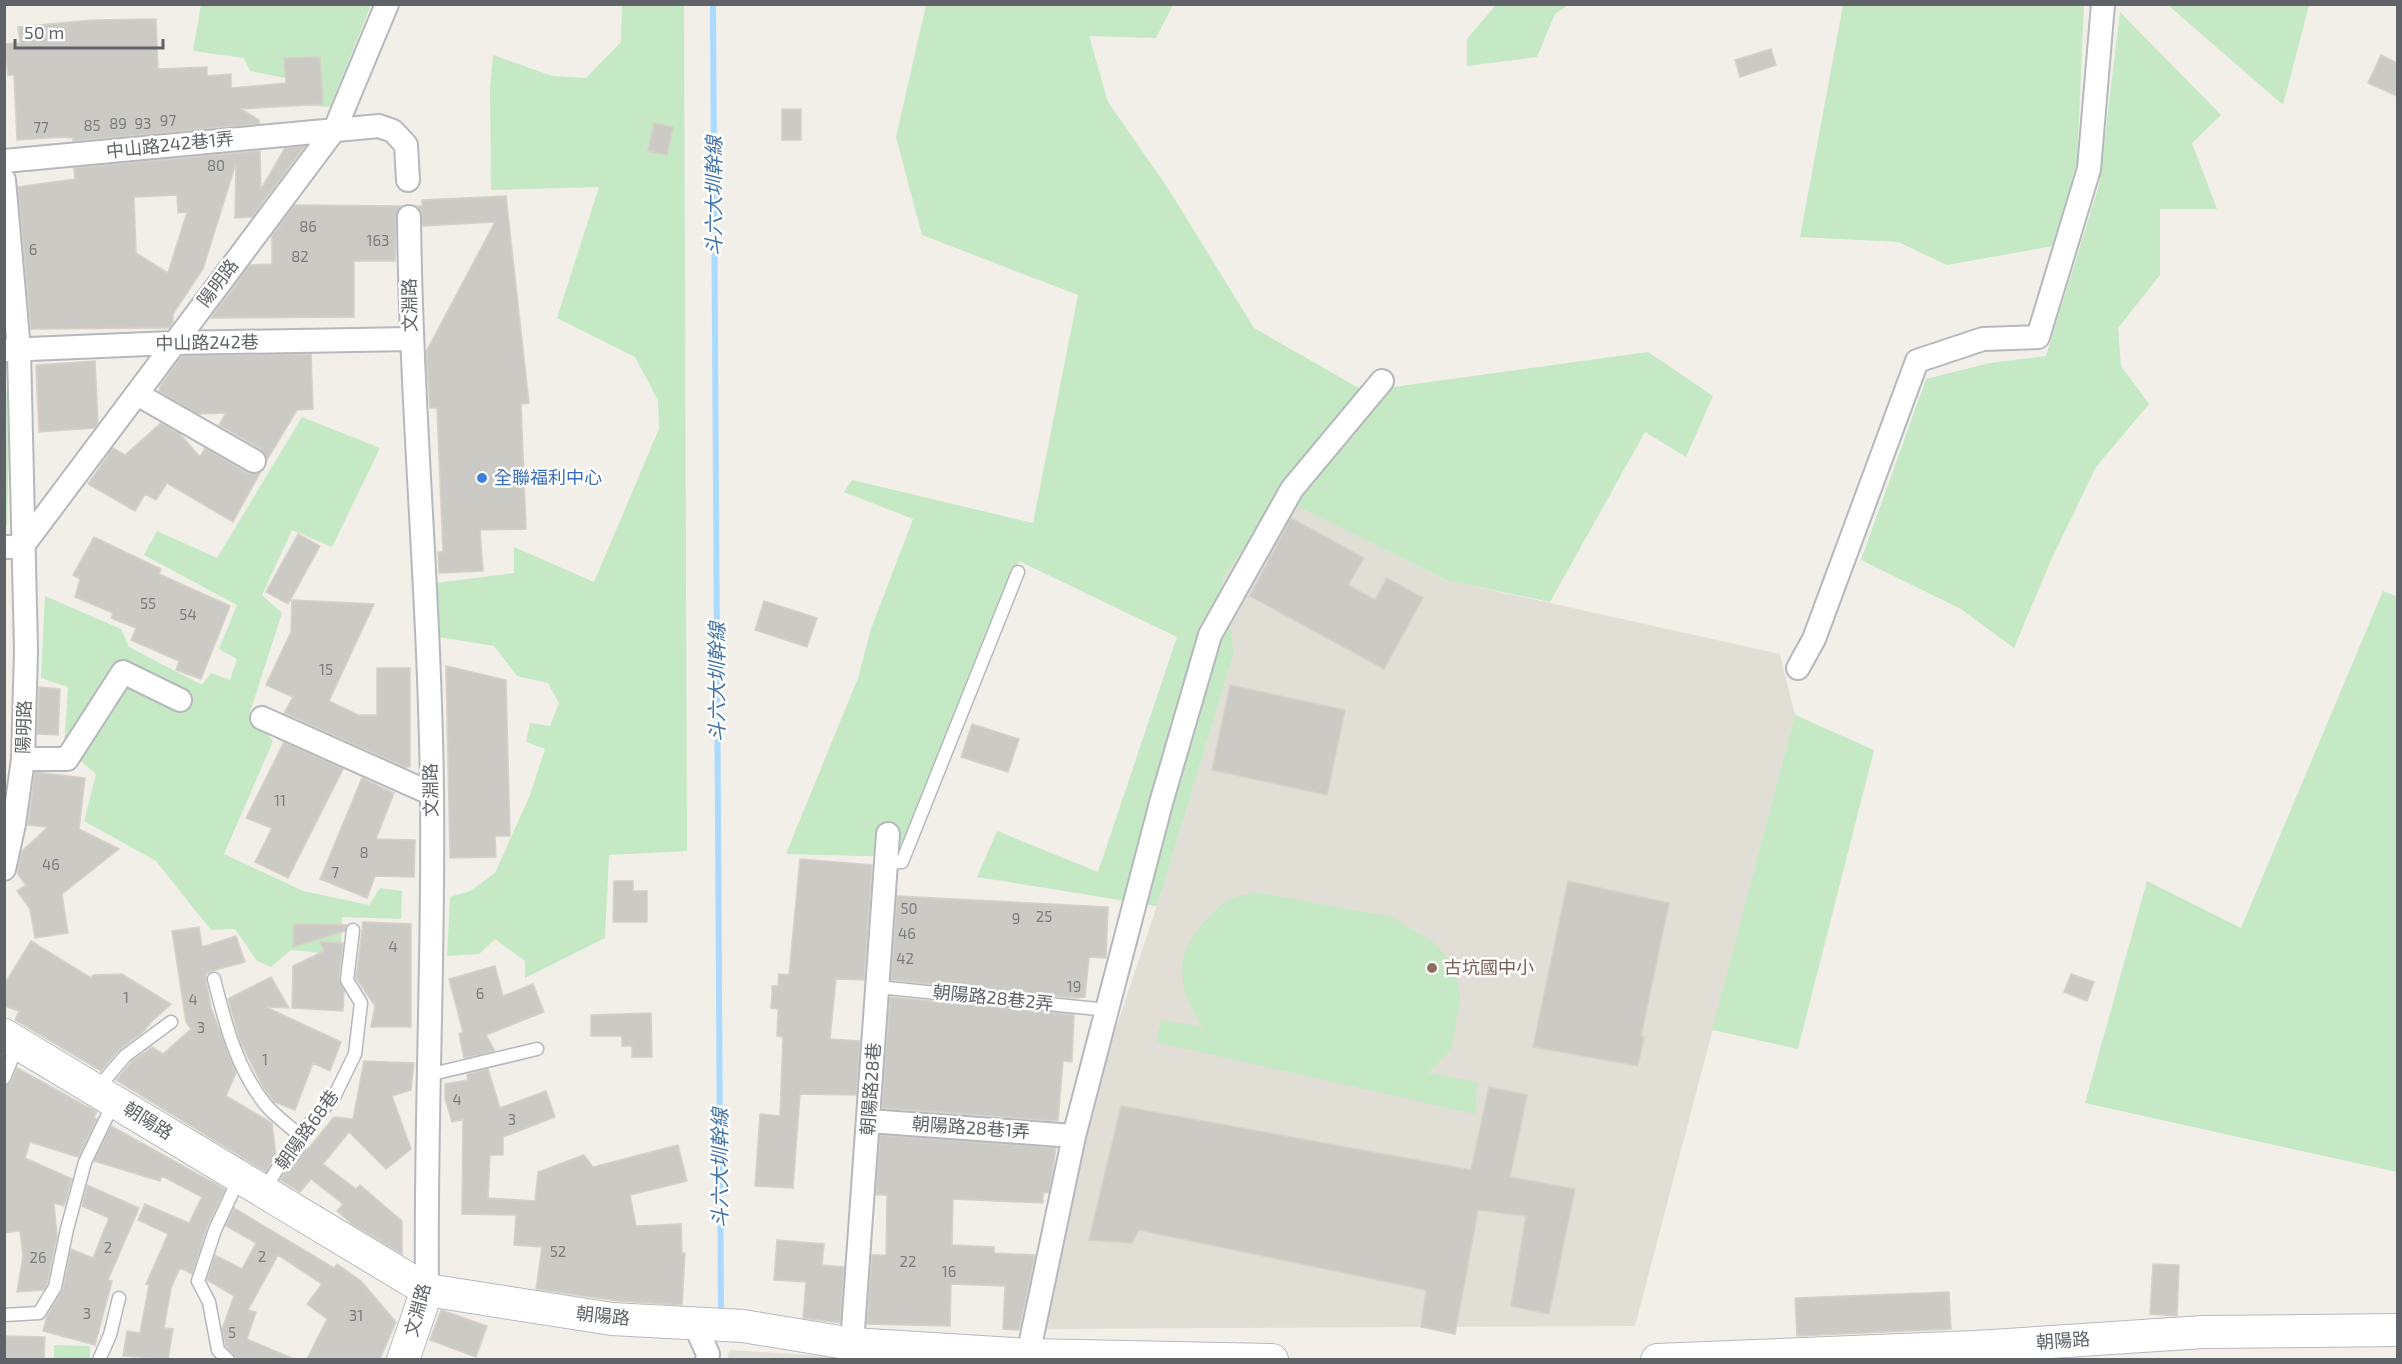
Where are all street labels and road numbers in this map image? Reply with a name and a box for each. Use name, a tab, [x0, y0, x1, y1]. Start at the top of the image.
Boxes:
street label: 中山路242巷1弄	[105, 126, 235, 162]
street label: 陽明路	[192, 254, 242, 311]
street label: 文淵路	[398, 278, 420, 332]
street label: 中山路242巷	[155, 330, 259, 354]
street label: 陽明路	[11, 700, 35, 754]
street label: 文淵路	[419, 763, 441, 817]
street label: 朝陽路28巷2弄	[932, 980, 1055, 1014]
street label: 朝陽路28巷	[856, 1042, 884, 1136]
street label: 朝陽路68巷	[270, 1085, 342, 1174]
street label: 朝陽路	[120, 1097, 177, 1144]
street label: 朝陽路28巷1弄	[911, 1112, 1031, 1142]
street label: 文淵路	[399, 1281, 435, 1339]
street label: 朝陽路	[575, 1301, 631, 1329]
street label: 朝陽路	[2035, 1327, 2091, 1353]

